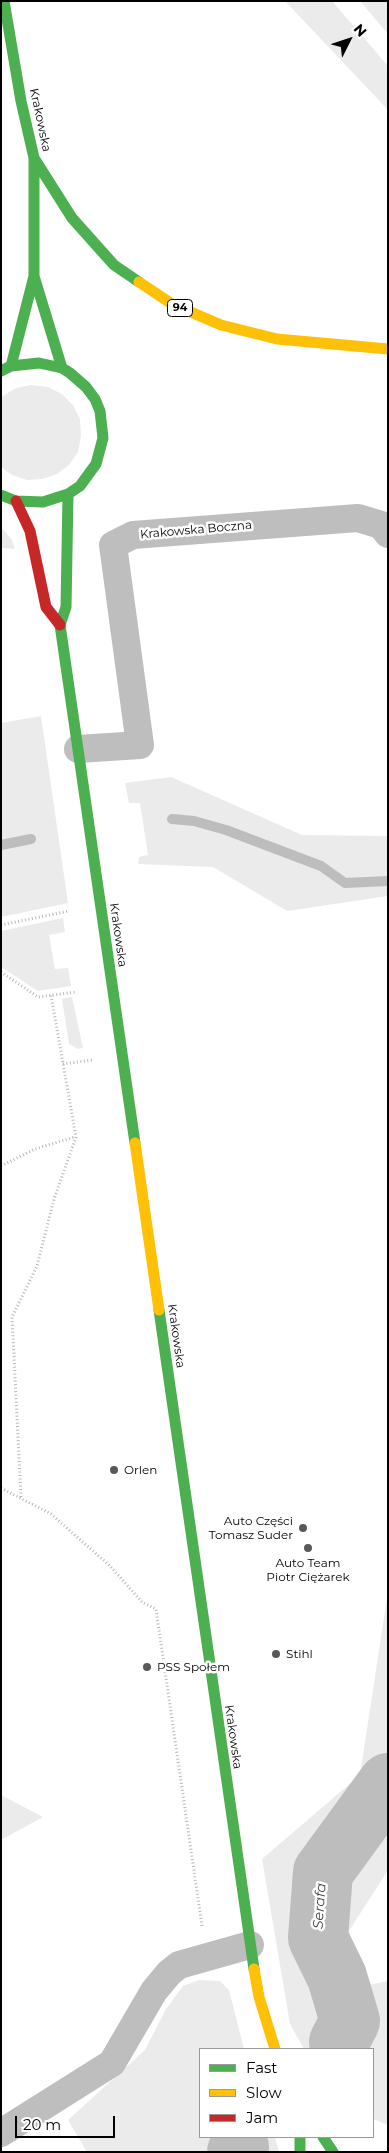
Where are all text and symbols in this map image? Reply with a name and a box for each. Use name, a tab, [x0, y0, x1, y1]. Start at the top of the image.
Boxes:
north arrow	[324, 15, 374, 65]
text: N	[350, 20, 371, 40]
street label: Krakowska	[26, 87, 54, 153]
road number: 94	[168, 300, 192, 316]
street label: Krakowska Boczna	[139, 518, 253, 542]
street label: Krakowska	[106, 902, 130, 968]
street label: Krakowska	[164, 1303, 188, 1369]
place label: Orlen	[124, 1463, 157, 1477]
marker: Orlen	[108, 1464, 120, 1476]
place label: Auto Części Tomasz Suder	[209, 1514, 293, 1542]
marker: Auto Części Tomasz Suder	[297, 1522, 309, 1534]
marker: Auto Team Piotr Ciężarek	[302, 1542, 314, 1554]
place label: Auto Team Piotr Ciężarek	[266, 1556, 350, 1584]
place label: Stihl	[286, 1647, 313, 1661]
marker: Stihl	[270, 1648, 282, 1660]
place label: PSS Społem	[157, 1660, 230, 1674]
marker: PSS Społem	[141, 1661, 153, 1673]
street label: Krakowska	[221, 1704, 245, 1770]
water label: Serafa	[310, 1882, 330, 1930]
legend	[199, 2048, 374, 2138]
text: Fast	[246, 2058, 277, 2077]
text: Slow	[246, 2083, 282, 2102]
scale bar	[18, 2106, 118, 2138]
text: Jam	[246, 2108, 278, 2127]
text: 20 m	[23, 2115, 61, 2134]

